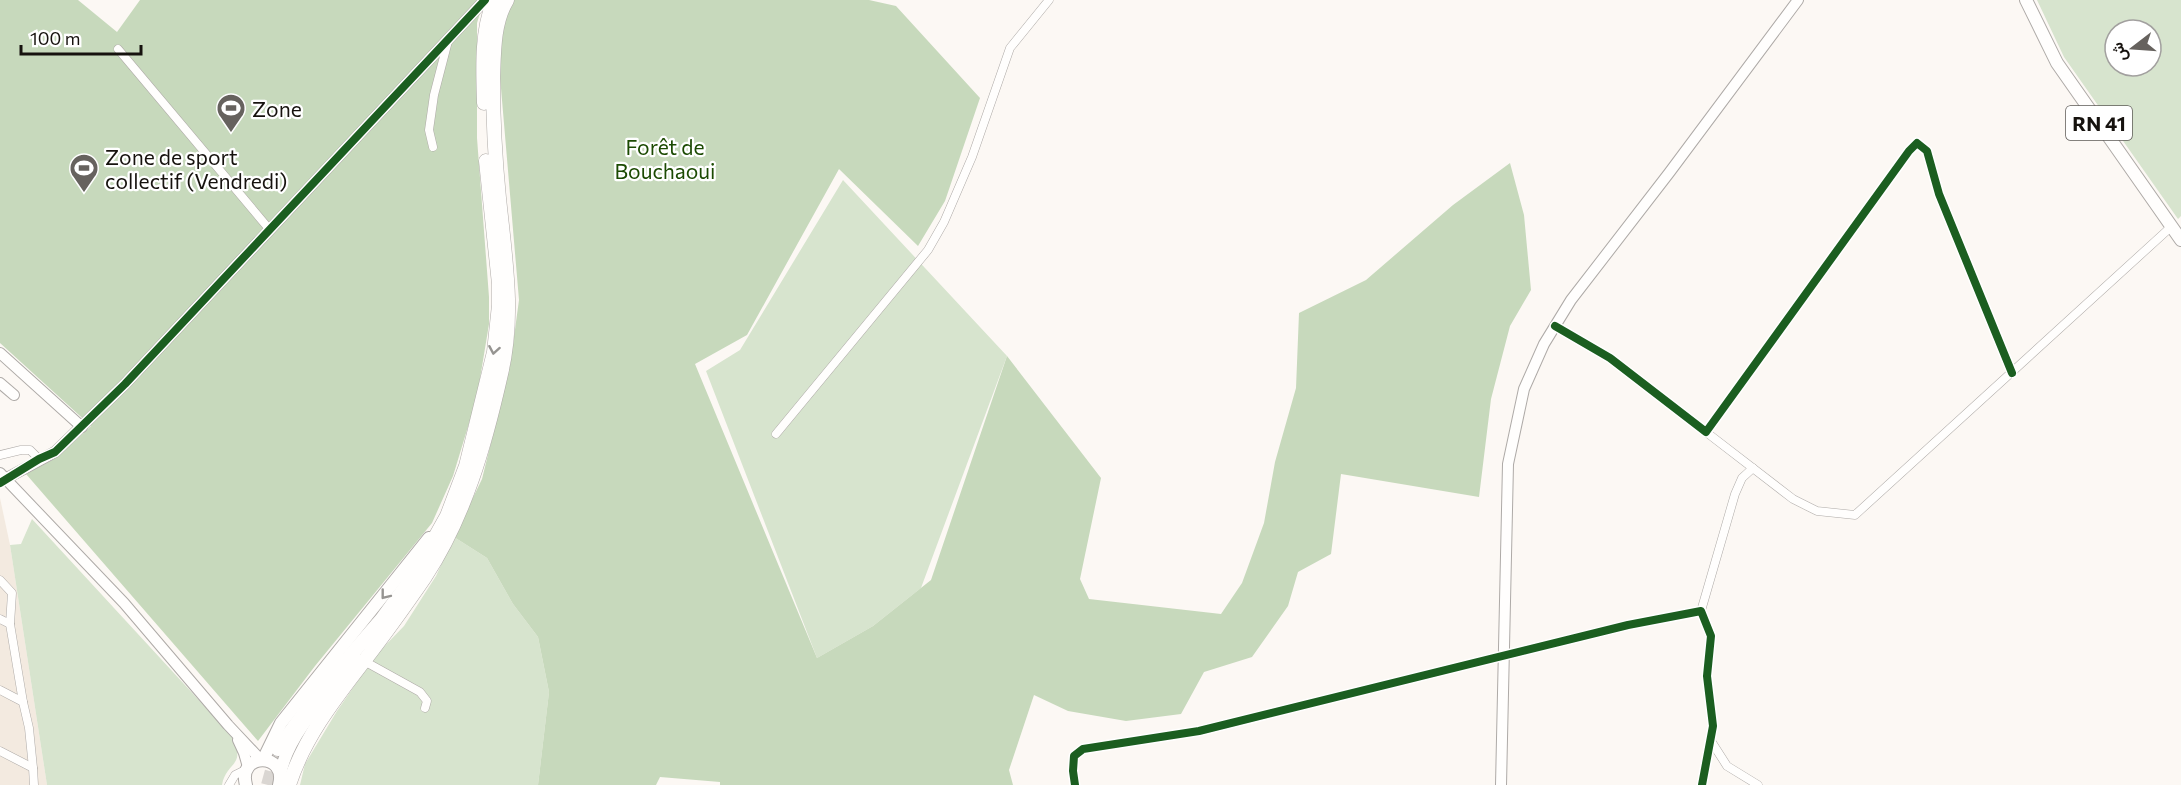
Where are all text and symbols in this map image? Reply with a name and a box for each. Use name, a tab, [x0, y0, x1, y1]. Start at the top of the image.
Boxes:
scale bar	[21, 18, 141, 56]
north arrow	[2103, 18, 2163, 78]
text: 100 m	[30, 27, 80, 49]
text: ش	[2106, 40, 2131, 65]
sports icon: Zone	[215, 92, 247, 134]
place label: Zone	[252, 96, 302, 121]
road number: RN 41	[2066, 106, 2132, 140]
park label: Forêt de Bouchaoui	[615, 134, 715, 183]
place label: Zone de sport collectif (Vendredi)	[105, 144, 287, 193]
sports icon: Zone de sport collectif (Vendredi)	[68, 152, 100, 194]
one-way arrow	[488, 345, 501, 355]
one-way arrow	[381, 589, 392, 600]

